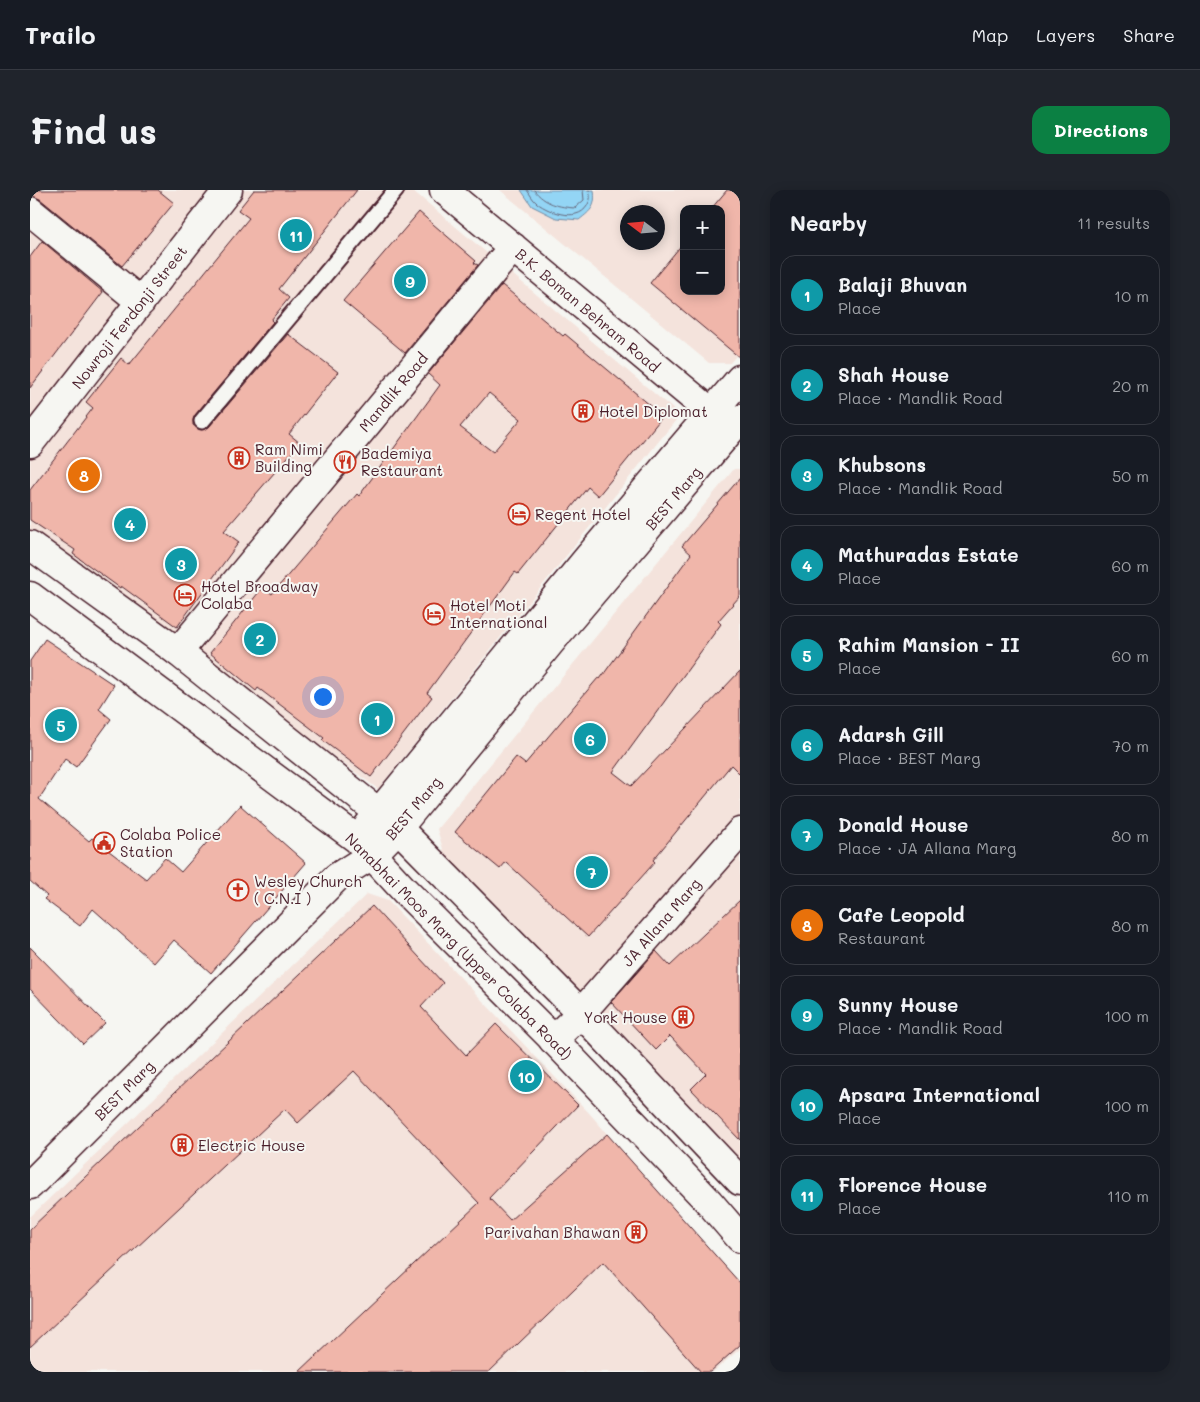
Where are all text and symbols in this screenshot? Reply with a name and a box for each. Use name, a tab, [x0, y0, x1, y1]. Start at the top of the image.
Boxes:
text: Trailo	[25, 19, 96, 50]
text: Map	[972, 23, 1008, 47]
text: Layers	[1036, 23, 1095, 47]
text: Share	[1123, 23, 1175, 47]
button: Directions	[1032, 106, 1170, 154]
text: Find us	[30, 107, 157, 153]
north arrow	[620, 205, 665, 250]
map controls	[680, 205, 725, 295]
button: +	[680, 205, 725, 250]
text: Nearby	[790, 209, 867, 236]
text: 11 results	[1077, 212, 1150, 233]
pin: 11	[280, 216, 312, 254]
street label: Nowroji Ferdonji Street	[67, 241, 191, 393]
street label: B.K. Boman Behram Road	[512, 244, 664, 376]
button: −	[680, 250, 725, 295]
pin: 9	[394, 262, 426, 300]
text: Balaji Bhuvan	[838, 272, 967, 297]
text: 1	[803, 285, 811, 306]
text: 10 m	[1114, 285, 1149, 306]
text: Place	[838, 297, 881, 318]
street label: Mandlik Road	[354, 348, 432, 436]
text: Shah House	[838, 362, 949, 387]
text: 2	[803, 375, 811, 396]
text: 20 m	[1112, 375, 1149, 396]
text: Place · Mandlik Road	[838, 387, 1002, 408]
building icon: Hotel Diplomat	[571, 399, 595, 423]
place label: Hotel Diplomat	[599, 401, 708, 421]
place label: Ram Nimi Building	[255, 439, 323, 476]
place label: Bademiya Restaurant	[361, 443, 443, 480]
building icon: Ram Nimi Building	[227, 446, 251, 470]
restaurant icon: Bademiya Restaurant	[333, 450, 357, 474]
text: Khubsons	[838, 452, 926, 477]
pin: 8	[68, 456, 100, 494]
street label: BEST Marg	[641, 462, 706, 534]
text: 3	[802, 465, 812, 486]
text: 50 m	[1112, 465, 1149, 486]
text: Place · Mandlik Road	[838, 477, 1002, 498]
hotel icon: Regent Hotel	[507, 502, 531, 526]
place label: Regent Hotel	[535, 504, 631, 524]
pin: 4	[114, 505, 146, 543]
text: Mathuradas Estate	[838, 542, 1019, 567]
pin: 3	[165, 545, 197, 583]
text: 4	[802, 555, 812, 576]
text: 60 m	[1112, 555, 1149, 576]
text: Place	[838, 567, 881, 588]
place label: Hotel Broadway Colaba	[201, 576, 319, 613]
hotel icon: Hotel Broadway Colaba	[173, 583, 197, 607]
place label: Hotel Moti International	[450, 595, 547, 632]
hotel icon: Hotel Moti International	[422, 602, 446, 626]
pin: 2	[244, 620, 276, 658]
text: Rahim Mansion - II	[838, 632, 1020, 657]
text: 5	[802, 645, 812, 666]
text: 60 m	[1112, 645, 1149, 666]
text: Place	[838, 657, 881, 678]
your location	[310, 684, 336, 710]
pin: 1	[361, 700, 393, 738]
pin: 5	[45, 706, 77, 744]
pin: 6	[574, 720, 606, 758]
text: Adarsh Gill	[838, 722, 944, 747]
text: 6	[802, 735, 812, 756]
text: 70 m	[1112, 735, 1149, 756]
text: Place · BEST Marg	[838, 747, 980, 768]
street label: BEST Marg	[381, 772, 446, 844]
text: Donald House	[838, 812, 968, 837]
place label: Colaba Police Station	[120, 824, 221, 861]
text: 7	[803, 825, 811, 846]
text: 80 m	[1112, 825, 1149, 846]
street label: Nanabhai Moos Marg (Upper Colaba Road)	[341, 828, 577, 1064]
public building icon: Colaba Police Station	[92, 831, 116, 855]
text: Place · JA Allana Marg	[838, 837, 1016, 858]
pin: 7	[576, 853, 608, 891]
place label: Wesley Church ( C.N.I )	[254, 871, 362, 908]
street label: JA Allana Marg	[617, 873, 705, 970]
church icon: Wesley Church ( C.N.I )	[226, 878, 250, 902]
text: Cafe Leopold	[838, 902, 965, 927]
text: 8	[802, 915, 812, 936]
text: 80 m	[1112, 915, 1149, 936]
text: Restaurant	[838, 927, 926, 948]
text: Sunny House	[838, 992, 958, 1017]
building icon: York House	[671, 1005, 695, 1029]
text: 9	[802, 1005, 812, 1026]
text: 100 m	[1104, 1005, 1149, 1026]
place label: York House	[584, 1007, 667, 1027]
text: Place · Mandlik Road	[838, 1017, 1002, 1038]
street label: BEST Marg	[90, 1055, 159, 1124]
pin: 10	[510, 1057, 542, 1095]
text: Apsara International	[838, 1082, 1040, 1107]
text: 10	[798, 1095, 816, 1116]
text: 100 m	[1104, 1095, 1149, 1116]
text: Place	[838, 1107, 881, 1128]
building icon: Electric House	[170, 1133, 194, 1157]
place label: Electric House	[198, 1135, 305, 1155]
text: Florence House	[838, 1172, 987, 1197]
text: 11	[800, 1185, 814, 1206]
text: 110 m	[1107, 1185, 1149, 1206]
text: Place	[838, 1197, 881, 1218]
building icon: Parivahan Bhawan	[624, 1220, 648, 1244]
place label: Parivahan Bhawan	[485, 1222, 620, 1242]

